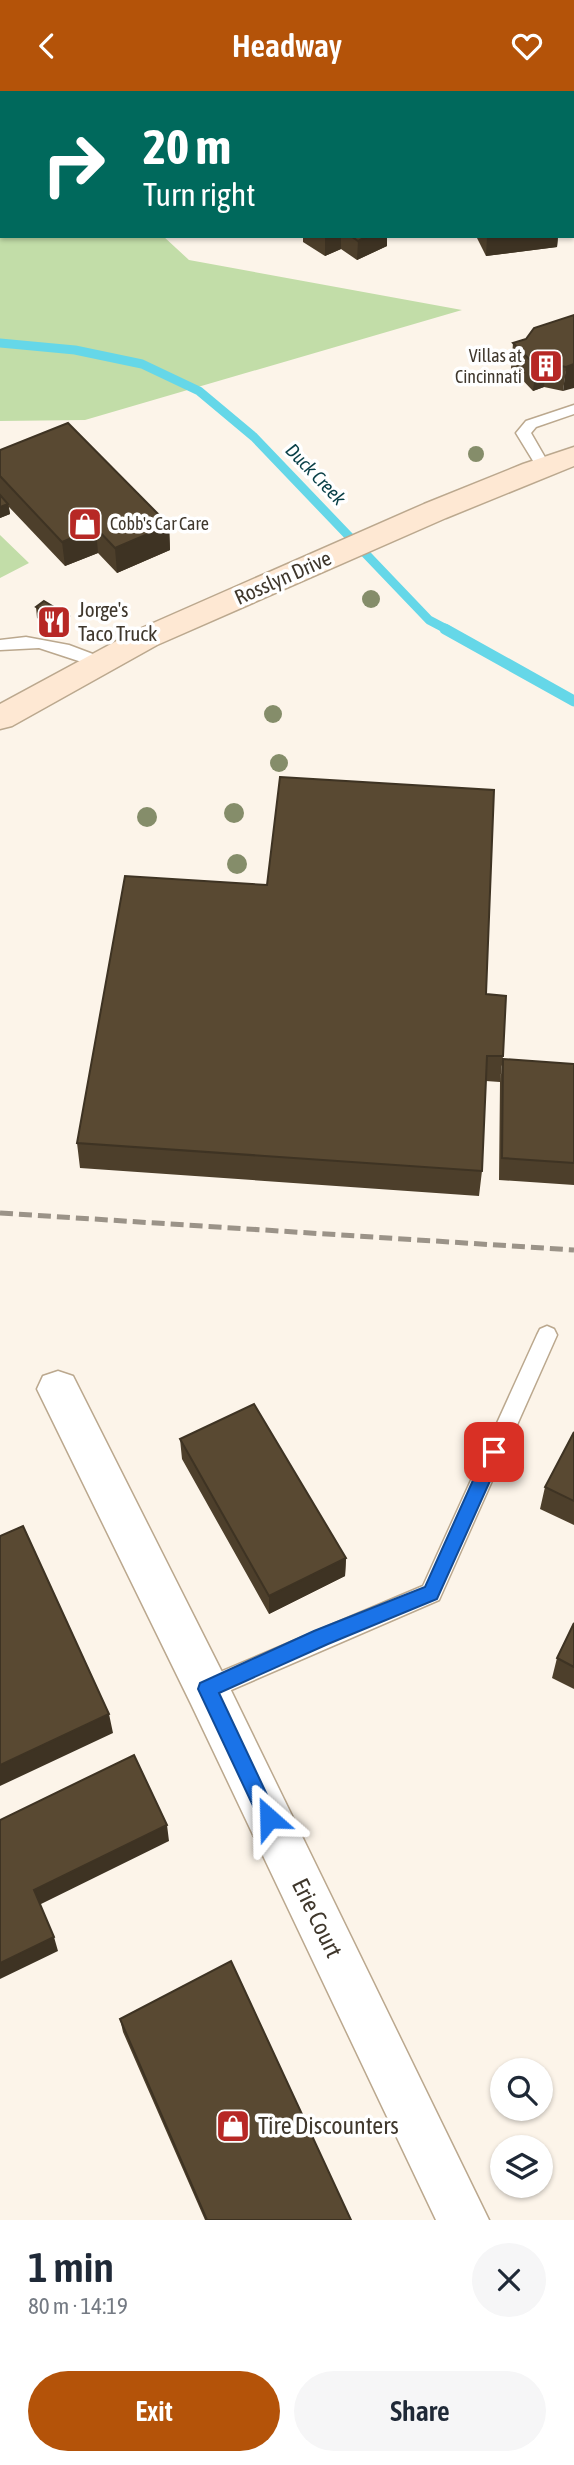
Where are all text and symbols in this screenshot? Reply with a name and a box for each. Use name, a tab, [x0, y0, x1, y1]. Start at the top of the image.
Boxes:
icon: back	[28, 27, 66, 65]
text: Headway	[232, 27, 342, 64]
icon: heart	[508, 27, 546, 65]
text: 20 m	[143, 118, 231, 174]
icon: right	[28, 119, 119, 210]
text: Turn right	[143, 176, 256, 213]
place label: Villas at Cincinnati	[455, 345, 522, 387]
building icon: Villas at Cincinnati	[527, 347, 565, 385]
water label: Duck Creek	[281, 439, 351, 510]
shop icon: Cobb's Car Care	[66, 505, 104, 543]
place label: Cobb's Car Care	[110, 513, 209, 534]
street label: Rosslyn Drive	[231, 545, 335, 609]
place label: Jorge's Taco Truck	[78, 597, 157, 645]
restaurant icon: Jorge's Taco Truck	[35, 603, 73, 641]
pin	[464, 1422, 524, 1482]
icon: arrive	[475, 1433, 513, 1471]
position arrow	[232, 1781, 306, 1855]
street label: Erie Court	[287, 1874, 348, 1962]
map controls	[490, 2058, 553, 2198]
button: search	[490, 2058, 553, 2121]
shop icon: Tire Discounters	[214, 2107, 252, 2145]
place label: Tire Discounters	[258, 2112, 399, 2139]
button: layers	[490, 2135, 553, 2198]
text: 1 min	[28, 2243, 114, 2291]
button: close	[472, 2243, 546, 2317]
text: 80 m · 14:19	[28, 2293, 128, 2319]
button: Exit	[28, 2371, 280, 2451]
button: Share	[294, 2371, 546, 2451]

